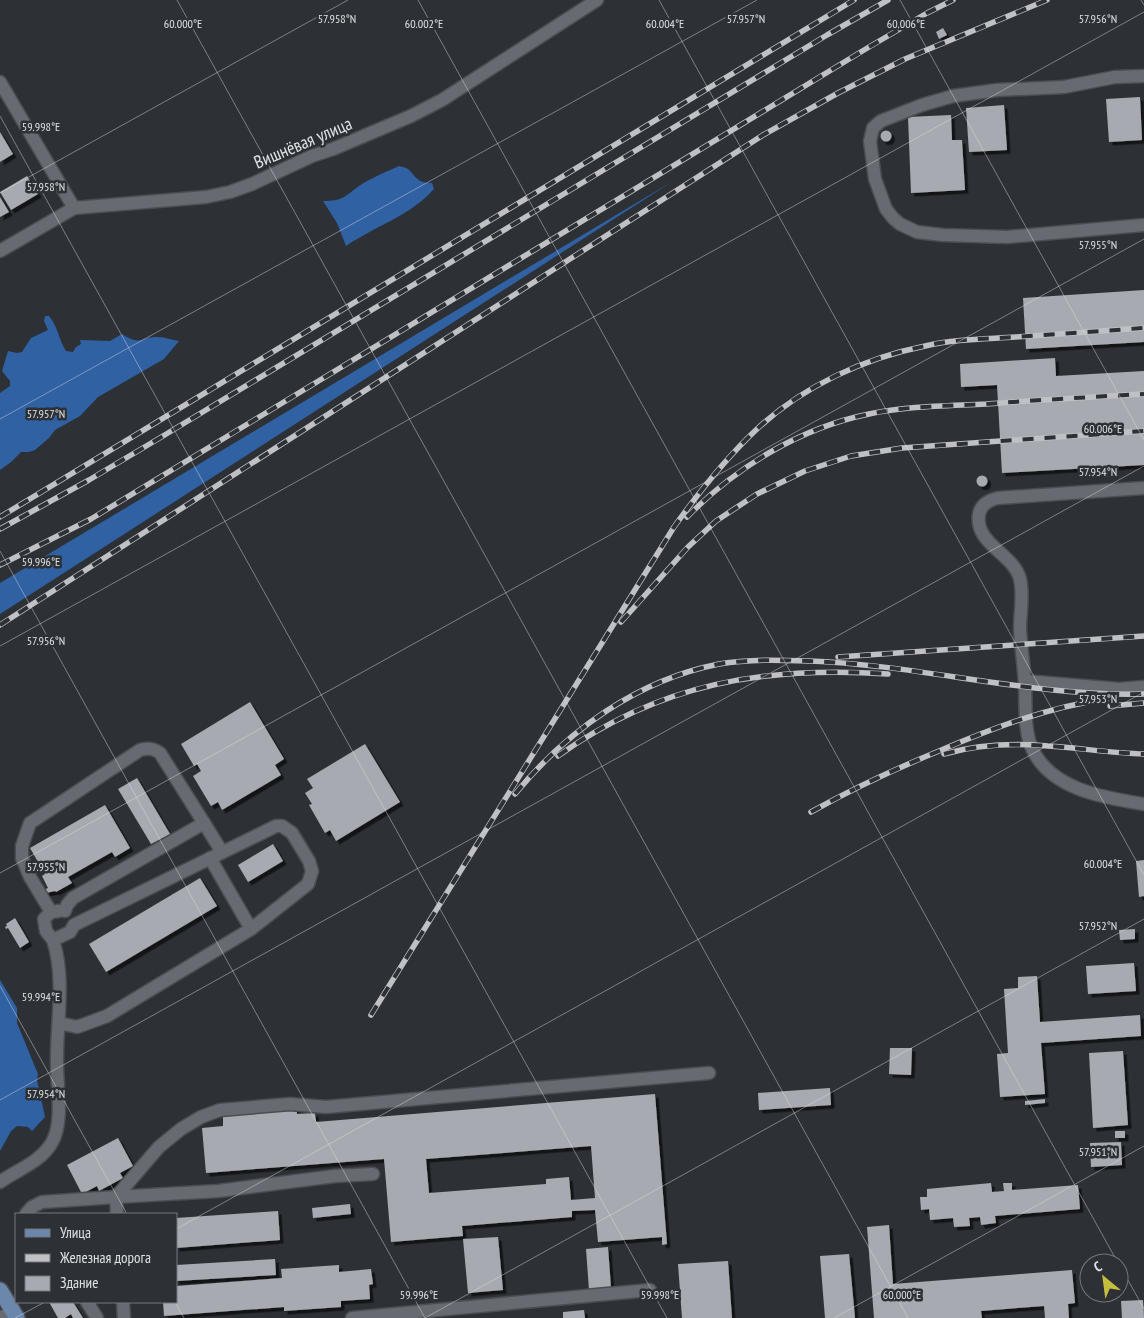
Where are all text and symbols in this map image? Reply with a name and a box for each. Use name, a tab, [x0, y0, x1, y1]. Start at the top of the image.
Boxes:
text: 57.958°N	[318, 11, 356, 26]
text: 57.957°N	[727, 11, 765, 26]
text: 57.956°N	[1079, 11, 1117, 26]
text: 60.000°E	[164, 16, 202, 31]
text: 60.002°E	[405, 16, 443, 31]
text: 60.004°E	[646, 16, 684, 31]
text: 60.006°E	[887, 16, 925, 31]
street label: Вишнёвая улица	[250, 112, 355, 174]
text: 59.998°E	[22, 119, 60, 134]
text: 57.958°N	[27, 179, 65, 194]
text: 57.955°N	[1079, 237, 1117, 252]
text: 57.957°N	[27, 406, 65, 421]
text: 60.006°E	[1084, 421, 1122, 436]
text: 57.954°N	[1079, 464, 1117, 479]
text: 59.996°E	[22, 554, 60, 569]
text: 57.956°N	[27, 633, 65, 648]
text: 57.953°N	[1079, 691, 1117, 706]
text: 60.004°E	[1084, 856, 1122, 871]
text: 57.955°N	[27, 859, 65, 874]
text: 57.952°N	[1079, 918, 1117, 933]
text: 59.994°E	[22, 989, 60, 1004]
text: 57.954°N	[27, 1086, 65, 1101]
text: 57.951°N	[1079, 1144, 1117, 1159]
legend	[15, 1213, 178, 1303]
text: Улица	[60, 1223, 91, 1242]
text: Железная дорога	[59, 1248, 151, 1267]
north arrow	[1079, 1253, 1129, 1303]
text: С	[1091, 1257, 1105, 1276]
text: Здание	[60, 1273, 98, 1292]
text: 59.996°E	[400, 1287, 438, 1302]
text: 59.998°E	[641, 1287, 679, 1302]
text: 60.000°E	[883, 1287, 921, 1302]

